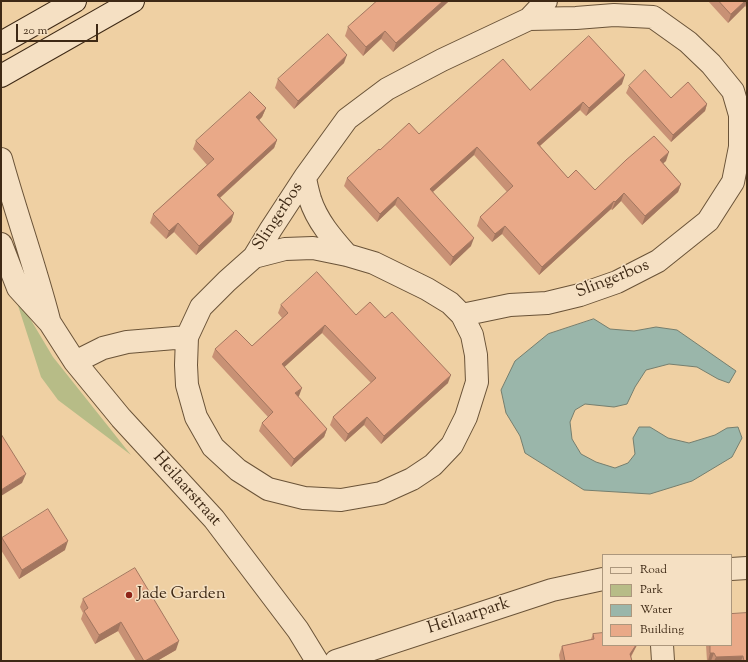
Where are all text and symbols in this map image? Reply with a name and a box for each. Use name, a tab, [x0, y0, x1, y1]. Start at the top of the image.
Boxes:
scale bar	[18, 16, 100, 42]
text: 20 m	[23, 22, 47, 40]
street label: Slingerbos	[249, 179, 309, 255]
street label: Slingerbos	[573, 256, 653, 304]
street label: Heilaarstraat	[147, 449, 225, 531]
legend	[602, 554, 732, 646]
text: Road	[640, 561, 667, 579]
text: Park	[640, 581, 663, 599]
place label: Jade Garden	[137, 585, 226, 605]
marker: Jade Garden	[124, 590, 134, 600]
street label: Heilaarpark	[425, 594, 513, 640]
text: Water	[640, 601, 672, 619]
text: Building	[640, 621, 684, 639]

